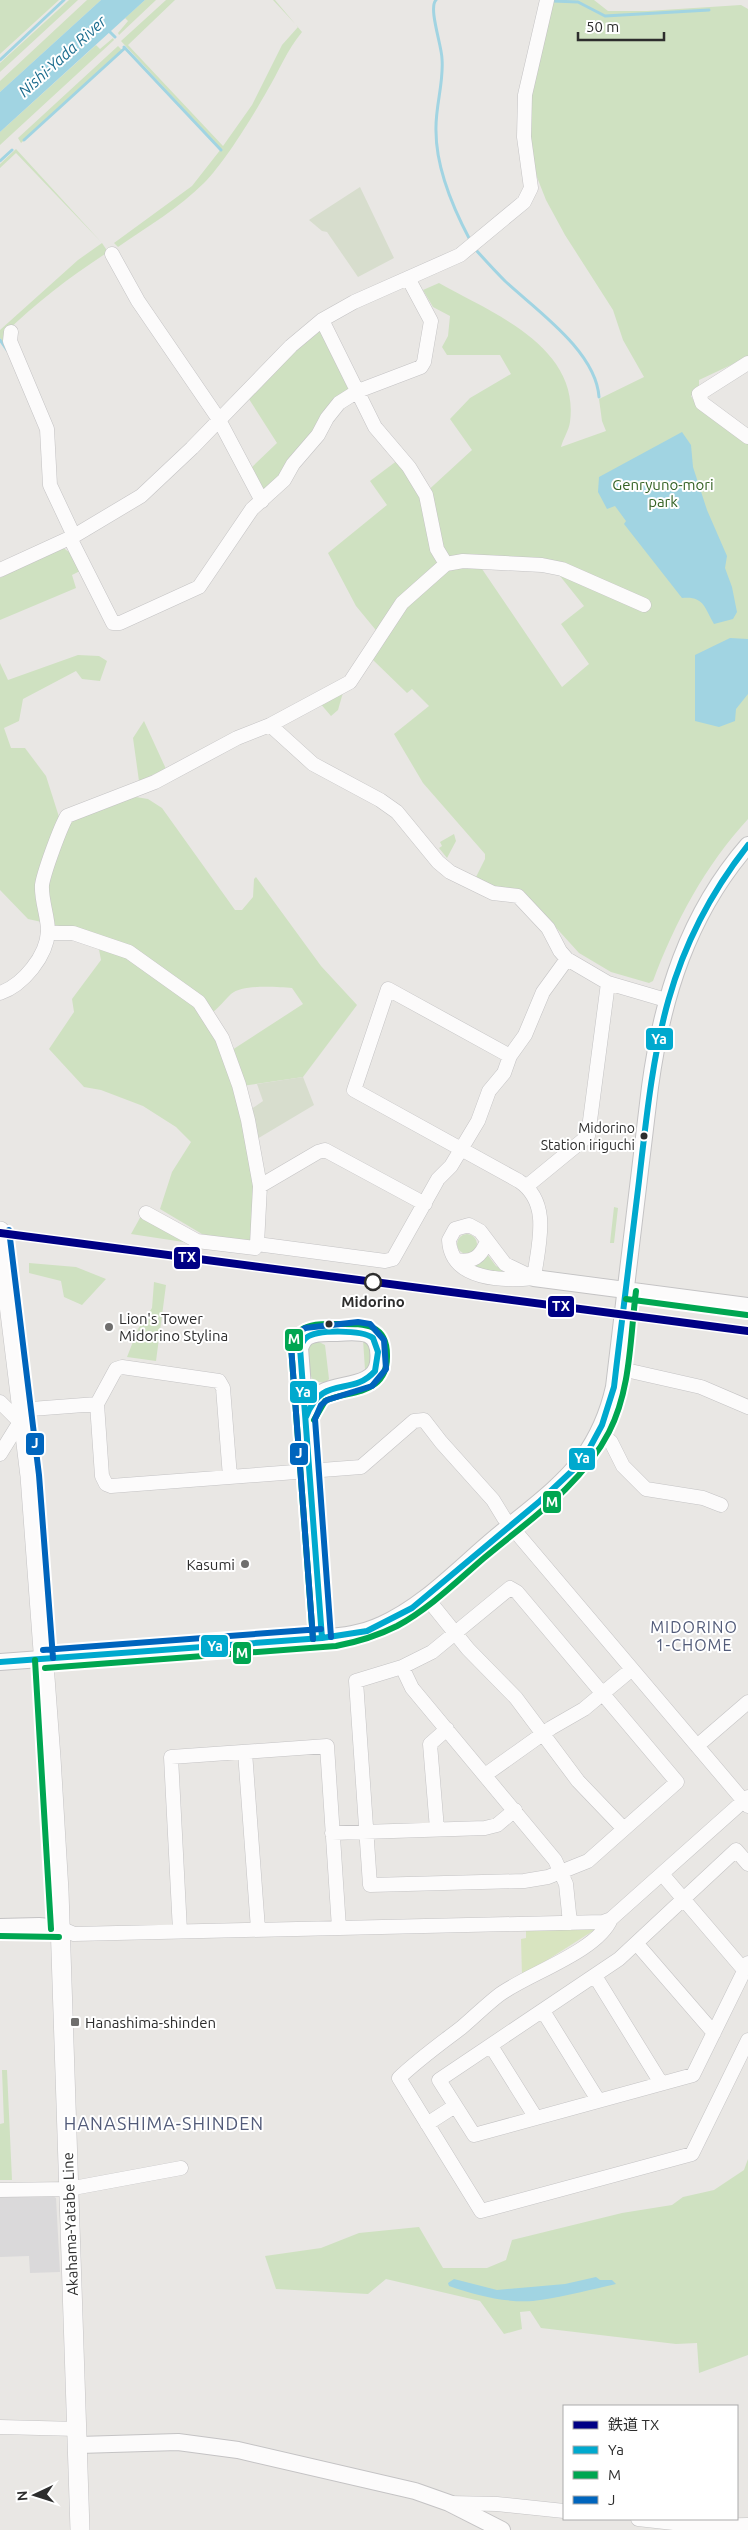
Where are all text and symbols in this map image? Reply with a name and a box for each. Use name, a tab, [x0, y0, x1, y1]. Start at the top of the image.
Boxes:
scale bar	[578, 10, 664, 42]
water label: Nishi-Yada River	[14, 11, 110, 100]
text: 50 m	[586, 18, 619, 35]
park label: Genryuno-mori park	[612, 476, 714, 510]
line badge: Ya	[645, 1027, 674, 1051]
text: Ya	[651, 1031, 667, 1047]
place label: Midorino Station iriguchi	[541, 1120, 635, 1153]
marker: Midorino Station iriguchi	[639, 1131, 649, 1141]
line badge: TX	[173, 1246, 201, 1270]
text: TX	[178, 1249, 197, 1265]
marker: Midorino	[364, 1273, 382, 1291]
place label: Midorino	[341, 1293, 405, 1310]
line badge: TX	[547, 1295, 575, 1318]
text: TX	[552, 1298, 571, 1314]
place label: Lion's Tower Midorino Stylina	[119, 1310, 228, 1344]
unlabelled marker	[324, 1319, 334, 1329]
marker: Lion's Tower Midorino Stylina	[103, 1321, 115, 1333]
line badge: M	[284, 1328, 304, 1352]
text: M	[288, 1331, 300, 1347]
line badge: Ya	[289, 1380, 318, 1404]
text: Ya	[295, 1384, 311, 1400]
line badge: J	[25, 1432, 45, 1456]
text: J	[31, 1435, 39, 1451]
line badge: J	[289, 1442, 309, 1466]
text: J	[295, 1445, 303, 1461]
line badge: Ya	[568, 1447, 596, 1471]
text: Ya	[574, 1450, 590, 1466]
line badge: M	[542, 1490, 562, 1514]
text: M	[546, 1494, 558, 1510]
place label: Kasumi	[187, 1556, 235, 1573]
marker: Kasumi	[239, 1558, 251, 1570]
district label: MIDORINO 1-CHOME	[650, 1618, 738, 1654]
line badge: Ya	[200, 1634, 229, 1658]
text: Ya	[207, 1638, 223, 1654]
line badge: M	[232, 1641, 252, 1665]
text: M	[236, 1645, 248, 1661]
place label: Hanashima-shinden	[85, 2014, 216, 2031]
marker: Hanashima-shinden	[69, 2016, 81, 2028]
district label: HANASHIMA-SHINDEN	[64, 2113, 264, 2133]
street label: Akahama-Yatabe Line	[59, 2152, 81, 2296]
legend	[563, 2405, 738, 2520]
text: 鉄道 TX	[608, 2416, 659, 2433]
text: Ya	[608, 2441, 624, 2458]
text: M	[608, 2466, 621, 2483]
north arrow	[10, 2470, 60, 2520]
text: N	[14, 2490, 30, 2502]
text: J	[608, 2491, 615, 2508]

